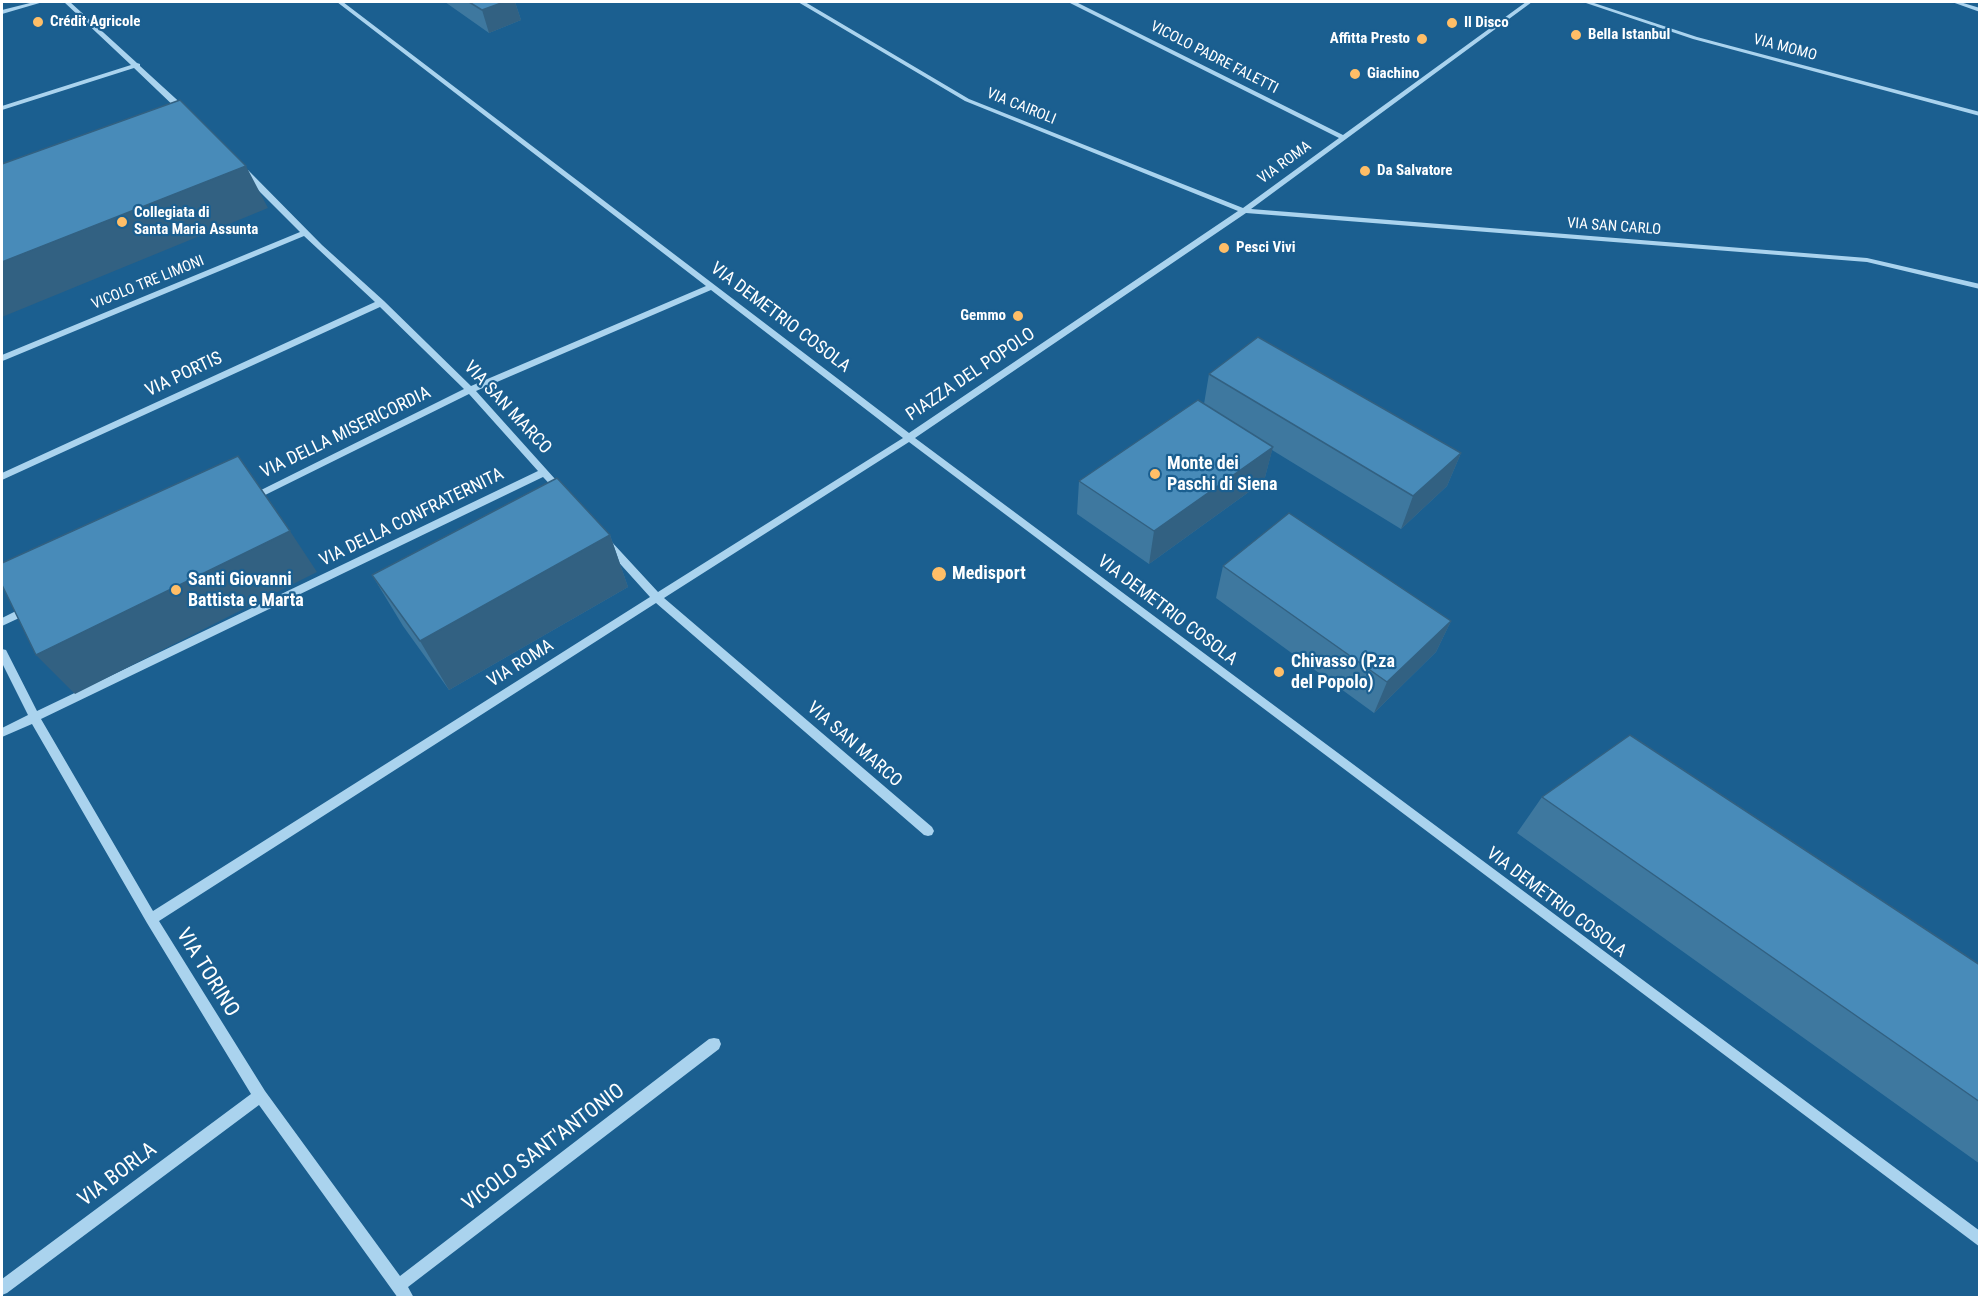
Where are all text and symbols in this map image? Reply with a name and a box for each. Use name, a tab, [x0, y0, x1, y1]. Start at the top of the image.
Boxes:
place label: Crédit Agricole	[50, 13, 140, 31]
place label: Il Disco	[1464, 14, 1509, 32]
marker: Crédit Agricole	[31, 15, 45, 29]
marker: Il Disco	[1445, 16, 1459, 30]
street label: VICOLO PADRE FALETTI	[1147, 18, 1281, 98]
place label: Bella Istanbul	[1588, 26, 1670, 44]
marker: Bella Istanbul	[1569, 28, 1583, 42]
place label: Affitta Presto	[1330, 30, 1410, 48]
street label: VIA MOMO	[1751, 31, 1819, 65]
marker: Affitta Presto	[1415, 32, 1429, 46]
place label: Giachino	[1367, 65, 1420, 83]
marker: Giachino	[1348, 67, 1362, 81]
street label: VIA CAIROLI	[984, 85, 1058, 129]
street label: VIA ROMA	[1255, 138, 1315, 188]
place label: Da Salvatore	[1377, 162, 1452, 180]
marker: Da Salvatore	[1358, 164, 1372, 178]
place label: Collegiata di Santa Maria Assunta	[134, 204, 258, 239]
marker: Collegiata di Santa Maria Assunta	[115, 215, 129, 229]
street label: VIA SAN CARLO	[1566, 215, 1662, 239]
place label: Pesci Vivi	[1236, 239, 1296, 257]
marker: Pesci Vivi	[1217, 241, 1231, 255]
street label: VICOLO TRE LIMONI	[89, 252, 207, 314]
street label: VIA DEMETRIO COSOLA	[706, 258, 854, 378]
place label: Gemmo	[960, 307, 1006, 325]
marker: Gemmo	[1011, 309, 1025, 323]
street label: PIAZZA DEL POPOLO	[902, 324, 1040, 426]
street label: VIA PORTIS	[142, 348, 226, 402]
street label: VIA SAN MARCO	[459, 357, 555, 459]
street label: VIA DELLA MISERICORDIA	[257, 382, 435, 484]
place label: Monte dei Paschi di Siena	[1167, 453, 1277, 496]
street label: VIA DELLA CONFRATERNITA	[316, 464, 508, 572]
marker: Monte dei Paschi di Siena	[1148, 467, 1162, 481]
street label: VIA DEMETRIO COSOLA	[1093, 551, 1241, 671]
place label: Medisport	[952, 563, 1026, 585]
marker: Medisport	[930, 565, 948, 583]
place label: Santi Giovanni Battista e Marta	[188, 569, 304, 612]
marker: Santi Giovanni Battista e Marta	[169, 583, 183, 597]
street label: VIA ROMA	[484, 635, 558, 693]
place label: Chivasso (P.za del Popolo)	[1291, 651, 1395, 694]
marker: Chivasso (P.za del Popolo)	[1272, 665, 1286, 679]
street label: VIA SAN MARCO	[802, 698, 906, 792]
street label: VIA DEMETRIO COSOLA	[1482, 843, 1630, 963]
street label: VIA TORINO	[170, 924, 244, 1022]
street label: VICOLO SANT'ANTONIO	[458, 1079, 630, 1217]
street label: VIA BORLA	[74, 1137, 162, 1213]

